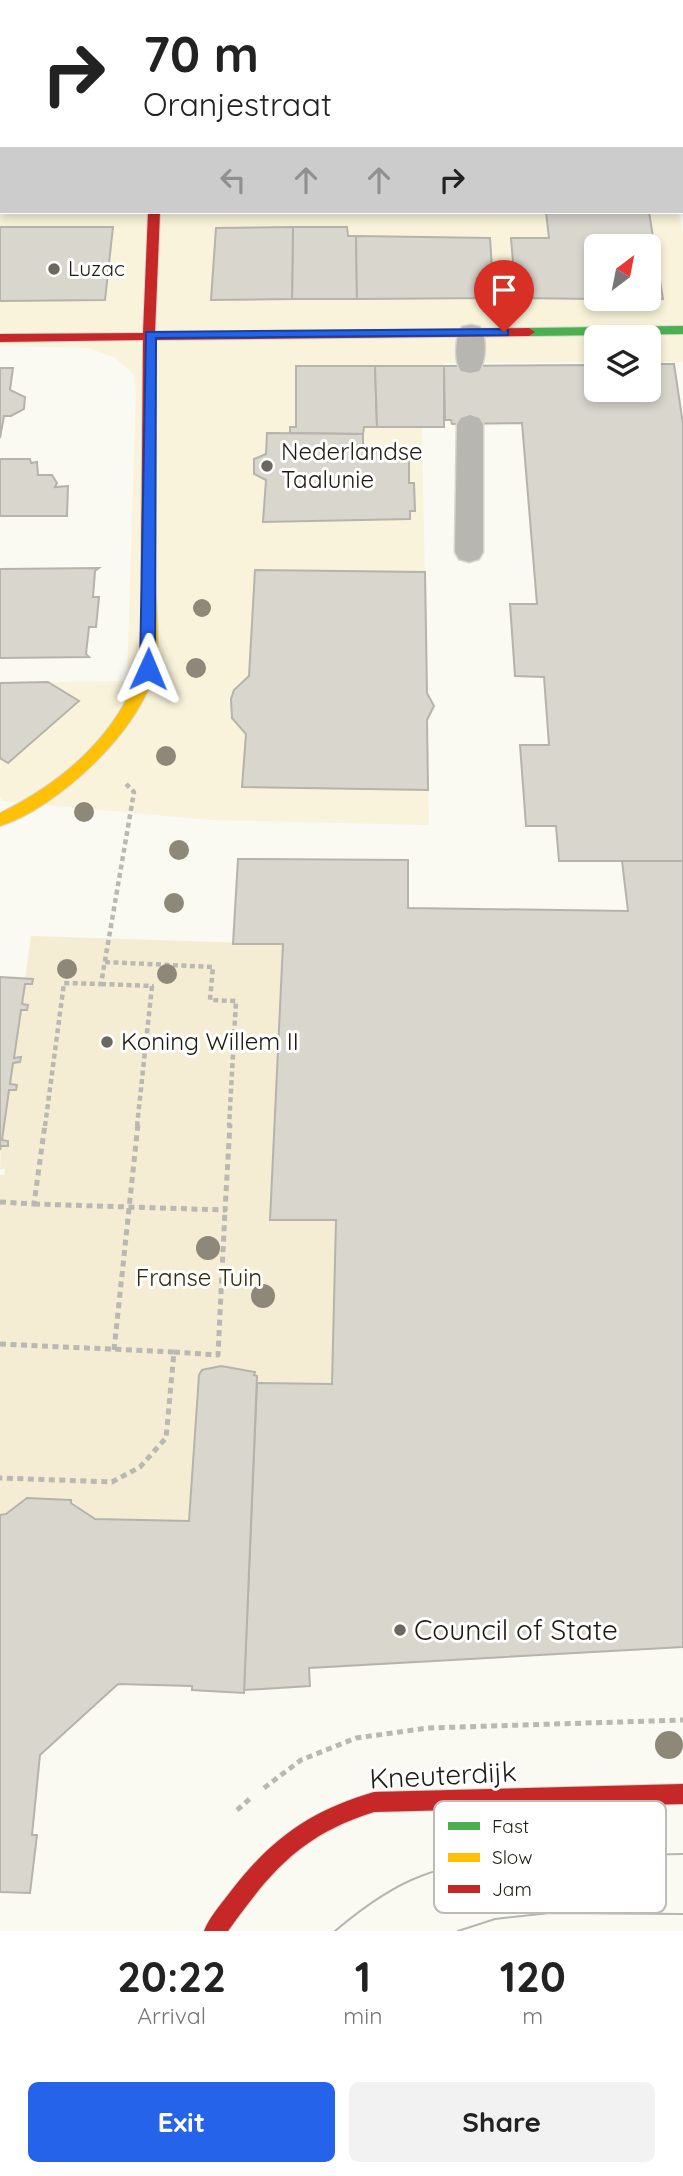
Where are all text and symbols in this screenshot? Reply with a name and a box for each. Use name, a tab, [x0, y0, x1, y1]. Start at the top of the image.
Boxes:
text: 70 m	[143, 23, 259, 84]
icon: right	[28, 28, 119, 119]
text: Oranjestraat	[143, 84, 332, 124]
icon: left	[214, 161, 252, 199]
icon: ahead	[287, 161, 325, 199]
icon: ahead	[360, 161, 398, 199]
icon: right	[433, 161, 471, 199]
north arrow	[584, 234, 662, 312]
map controls	[584, 234, 661, 402]
place label: Luzac	[68, 255, 125, 281]
pin	[474, 260, 534, 332]
marker: Luzac	[46, 261, 62, 277]
icon: arrive	[485, 271, 523, 309]
button: layers	[584, 325, 661, 402]
place label: Nederlandse Taalunie	[281, 436, 423, 494]
marker: Nederlandse Taalunie	[259, 458, 275, 474]
position arrow	[111, 632, 185, 706]
place label: Koning Willem II	[121, 1026, 299, 1056]
marker: Koning Willem II	[99, 1034, 115, 1050]
park label: Franse Tuin	[136, 1262, 262, 1292]
place label: Council of State	[414, 1612, 618, 1647]
marker: Council of State	[392, 1622, 408, 1638]
street label: Kneuterdijk	[368, 1753, 518, 1796]
legend	[434, 1801, 666, 1913]
text: Fast	[492, 1814, 529, 1838]
text: Slow	[492, 1845, 533, 1869]
text: Jam	[492, 1877, 532, 1901]
text: 20:22	[117, 1950, 226, 2003]
text: 1	[355, 1950, 371, 2003]
text: 120	[500, 1950, 566, 2003]
text: Arrival	[137, 2001, 206, 2030]
text: min	[343, 2001, 383, 2030]
text: m	[522, 2001, 543, 2030]
button: Exit	[28, 2082, 335, 2162]
button: Share	[349, 2082, 655, 2162]

